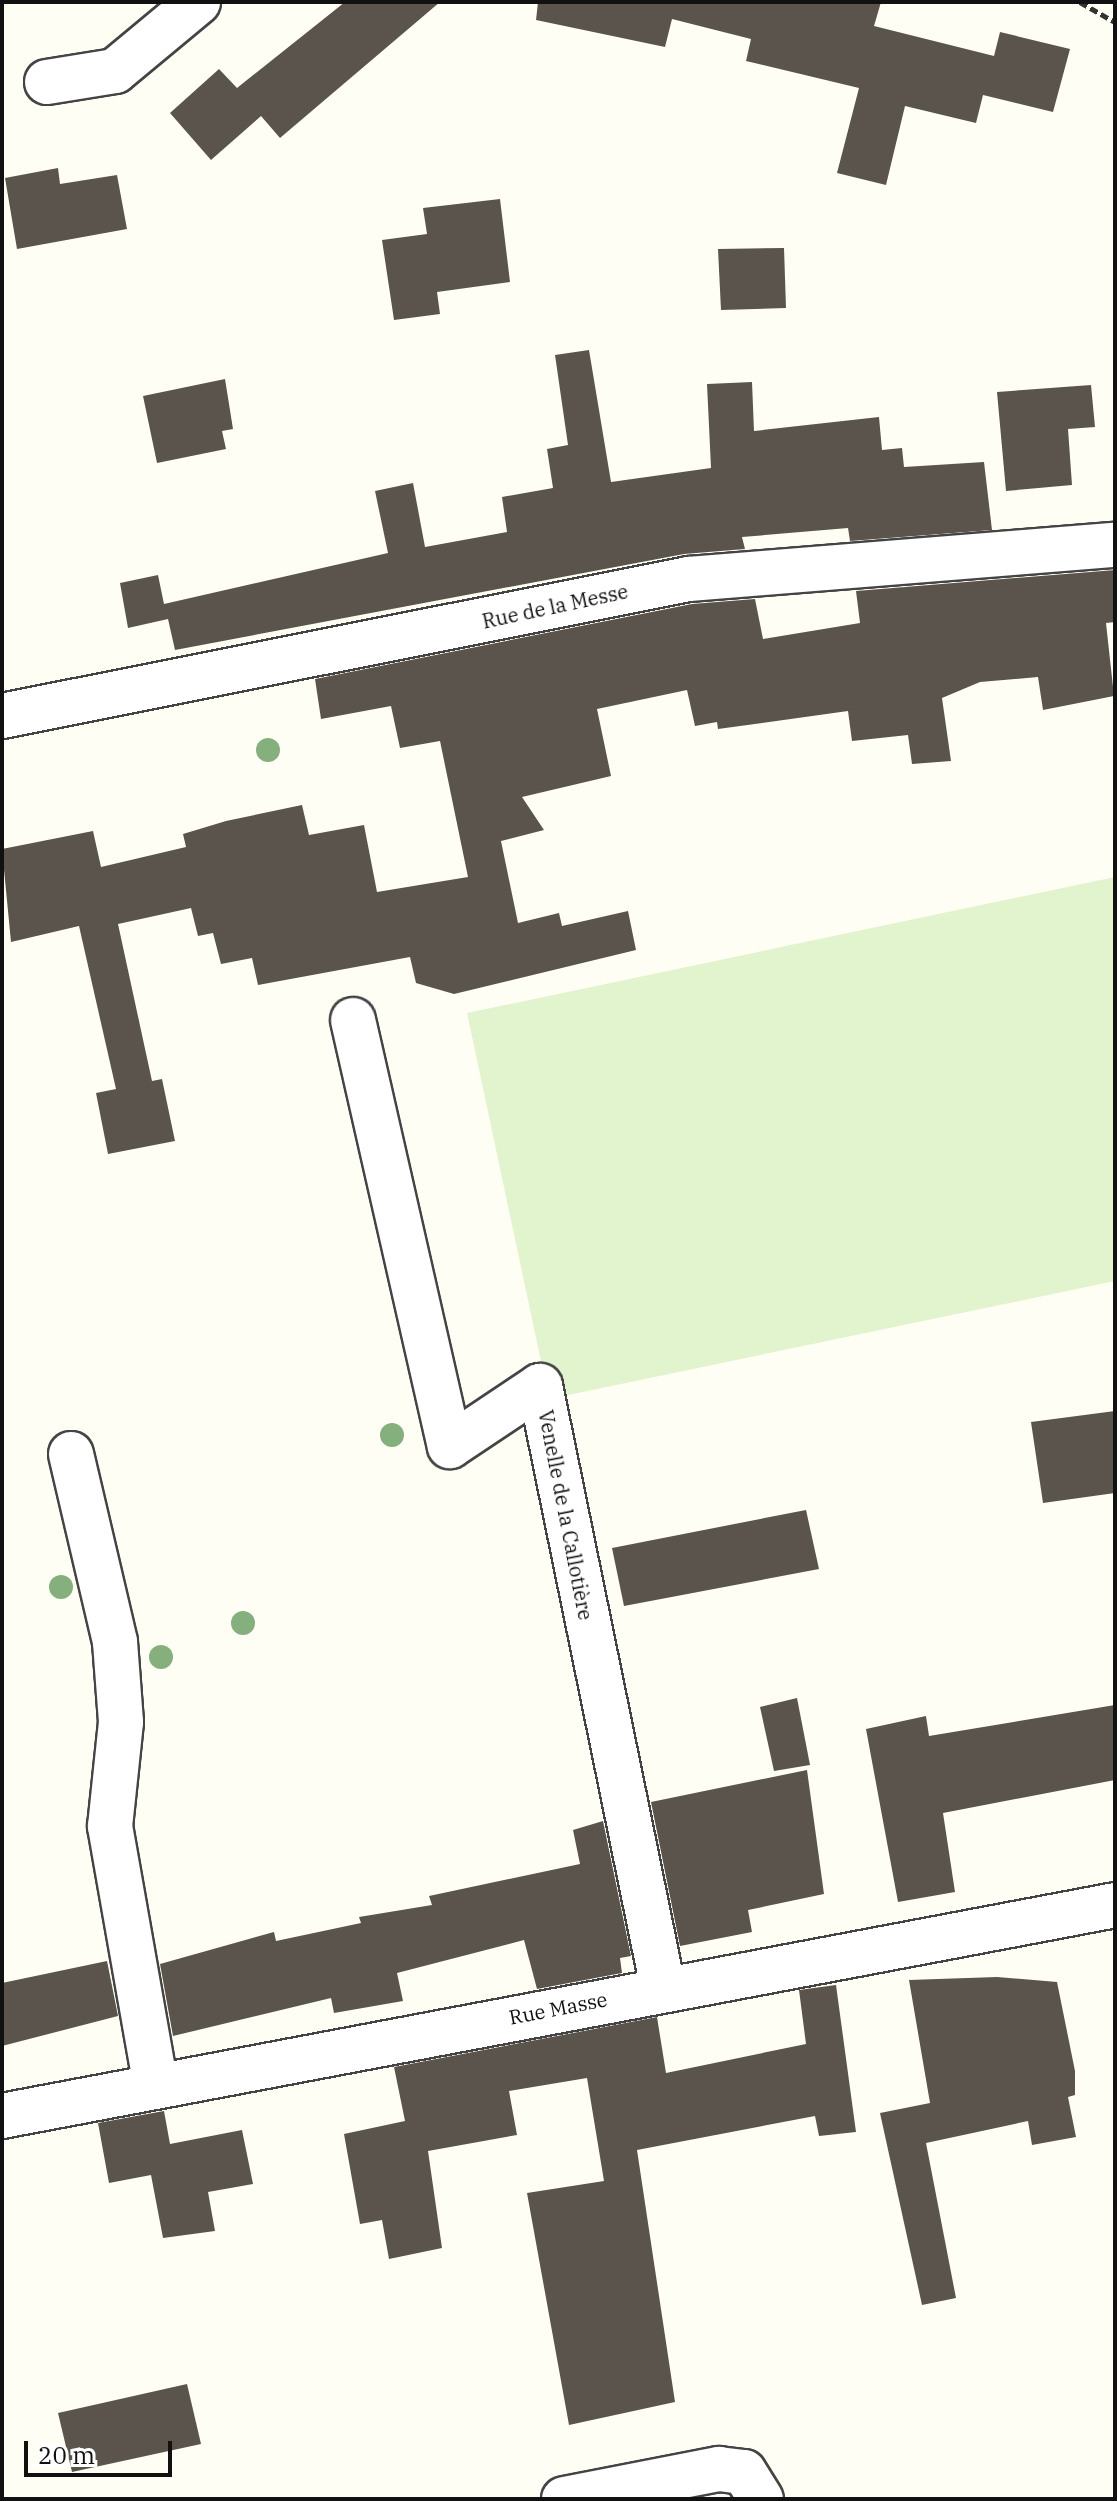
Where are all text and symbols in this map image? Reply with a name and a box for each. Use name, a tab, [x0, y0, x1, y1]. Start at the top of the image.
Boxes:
street label: Rue de la Messe	[480, 579, 630, 633]
street label: Venelle de la Callotière	[534, 1408, 598, 1622]
street label: Rue Masse	[507, 1987, 609, 2029]
scale bar	[28, 2425, 176, 2475]
text: 20 m	[38, 2439, 95, 2471]

